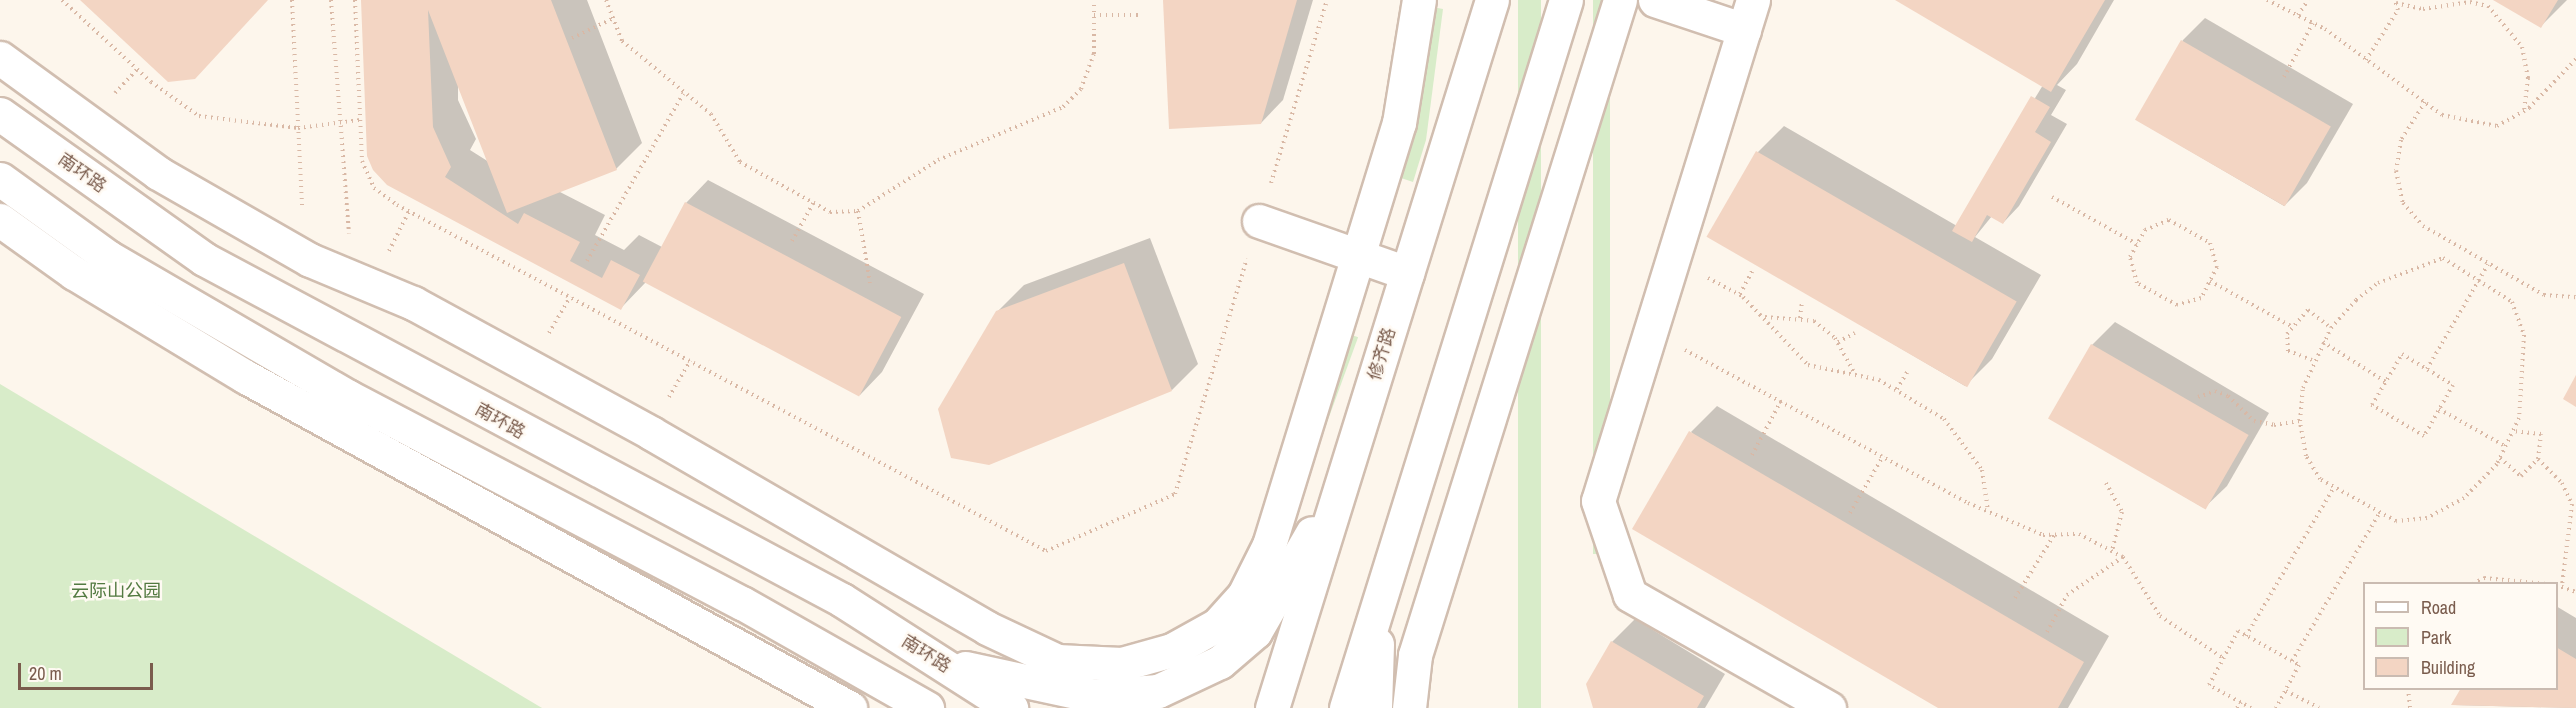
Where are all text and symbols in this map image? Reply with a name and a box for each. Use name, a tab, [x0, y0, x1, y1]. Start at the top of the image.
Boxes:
street label: 南环路	[54, 149, 110, 197]
street label: 修齐路	[1364, 325, 1400, 383]
street label: 南环路	[471, 398, 529, 444]
park label: 云际山公园	[71, 580, 161, 602]
legend	[2363, 582, 2558, 690]
text: Road	[2421, 595, 2456, 620]
text: Park	[2421, 625, 2451, 650]
street label: 南环路	[897, 631, 955, 677]
scale bar	[21, 651, 156, 689]
text: Building	[2421, 655, 2475, 680]
text: 20 m	[29, 661, 62, 686]

